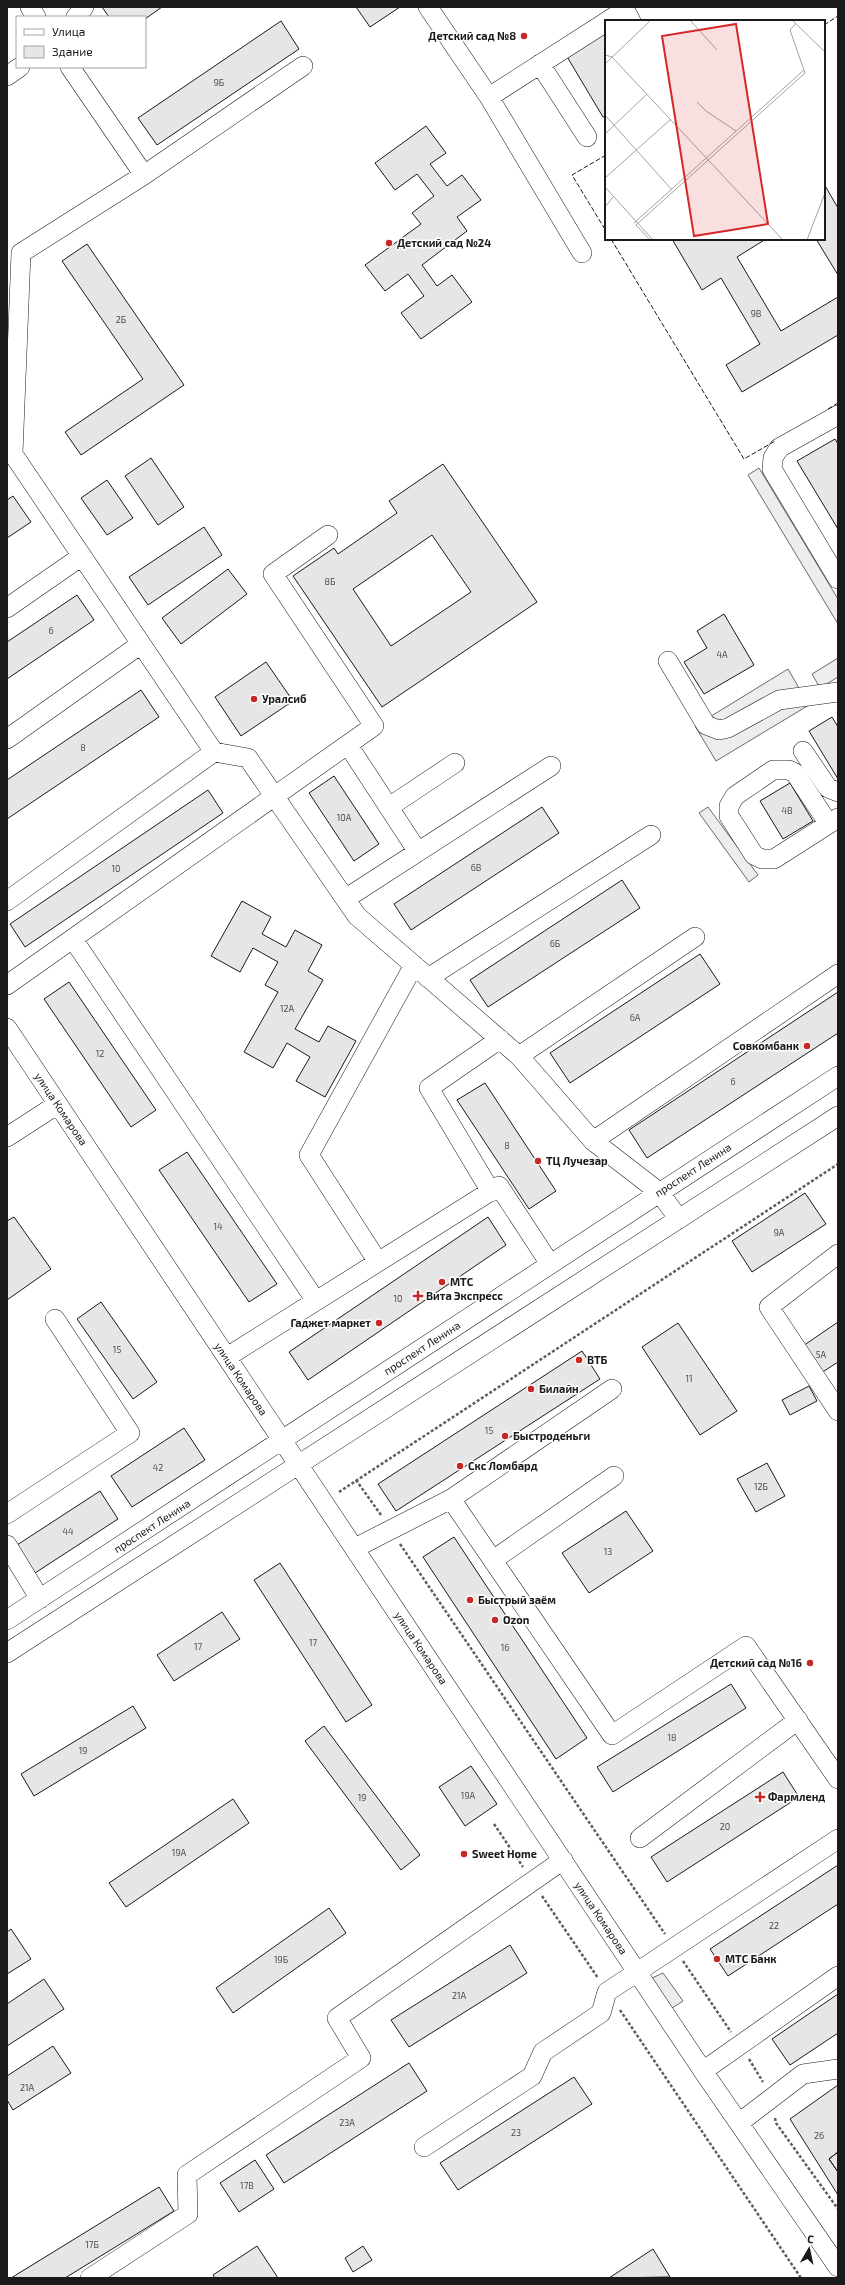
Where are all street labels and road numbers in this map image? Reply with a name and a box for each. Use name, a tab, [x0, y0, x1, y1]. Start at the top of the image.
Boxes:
street label: улица Комарова	[31, 1070, 91, 1148]
street label: проспект Ленина	[652, 1140, 734, 1199]
street label: проспект Ленина	[381, 1318, 463, 1377]
street label: улица Комарова	[211, 1340, 271, 1418]
street label: проспект Ленина	[111, 1496, 193, 1555]
street label: улица Комарова	[391, 1609, 451, 1687]
street label: улица Комарова	[571, 1879, 631, 1957]

